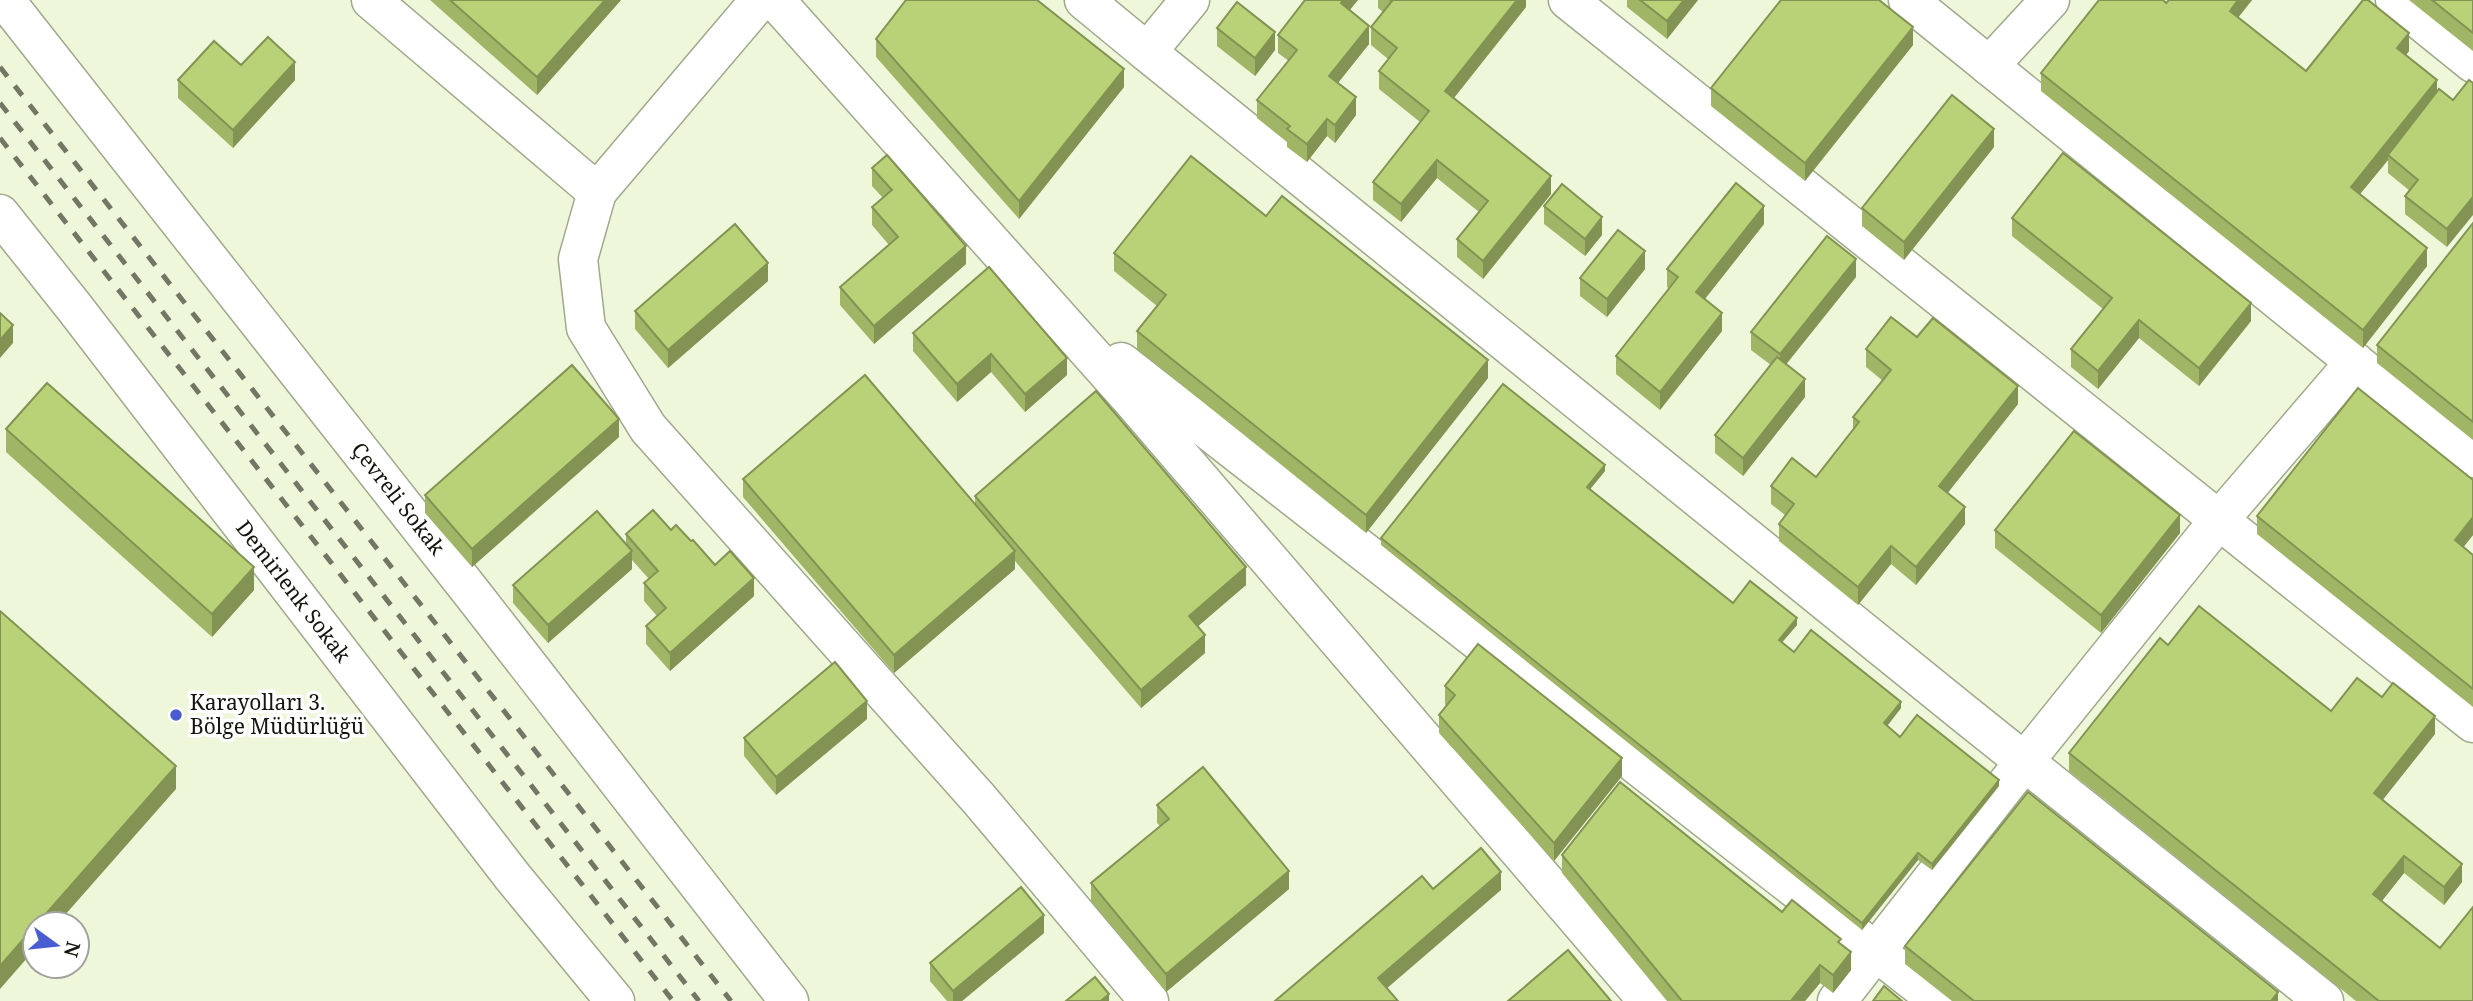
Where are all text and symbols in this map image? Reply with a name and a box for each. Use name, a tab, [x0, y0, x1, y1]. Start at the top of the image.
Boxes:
street label: Çevreli Sokak	[345, 436, 452, 561]
street label: Demirlenk Sokak	[230, 514, 358, 668]
place label: Karayolları 3. Bölge Müdürlüğü	[190, 688, 364, 740]
marker: Karayolları 3. Bölge Müdürlüğü	[168, 707, 184, 723]
north arrow	[21, 910, 91, 980]
text: N	[58, 939, 87, 960]

